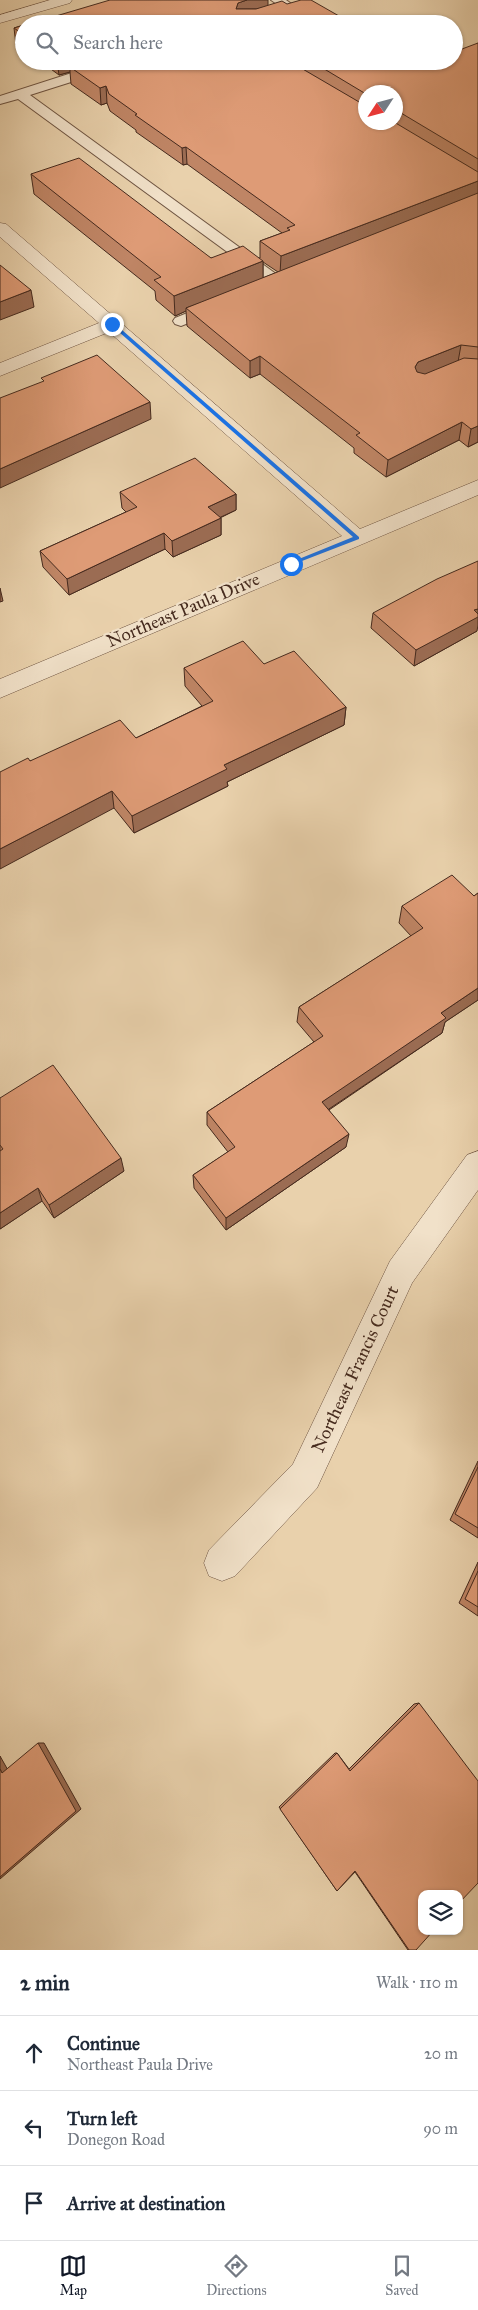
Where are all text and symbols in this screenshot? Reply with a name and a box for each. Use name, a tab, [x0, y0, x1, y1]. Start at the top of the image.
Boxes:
search box	[15, 15, 463, 70]
icon: search	[33, 29, 61, 57]
text: Search here	[73, 31, 163, 54]
north arrow	[358, 85, 403, 130]
route end	[101, 313, 124, 336]
route start	[280, 553, 303, 576]
street label: Northeast Paula Drive	[103, 568, 263, 652]
street label: Northeast Francis Court	[307, 1281, 404, 1456]
map controls	[418, 1890, 463, 1935]
button: layers	[418, 1890, 463, 1935]
text: 2 min	[20, 1970, 70, 1996]
text: Walk · 110 m	[376, 1973, 458, 1992]
text: Continue	[67, 2032, 140, 2055]
icon: ahead	[20, 2039, 48, 2067]
text: 20 m	[424, 2044, 458, 2063]
text: Northeast Paula Drive	[67, 2055, 213, 2074]
text: Turn left	[67, 2107, 137, 2130]
icon: left	[20, 2114, 48, 2142]
text: 90 m	[423, 2119, 458, 2138]
text: Donegon Road	[67, 2130, 165, 2149]
icon: arrive	[20, 2189, 48, 2217]
text: Arrive at destination	[67, 2192, 225, 2215]
tab: Map	[59, 2252, 87, 2299]
tab: Directions	[206, 2252, 267, 2299]
tab: Saved	[385, 2252, 419, 2299]

